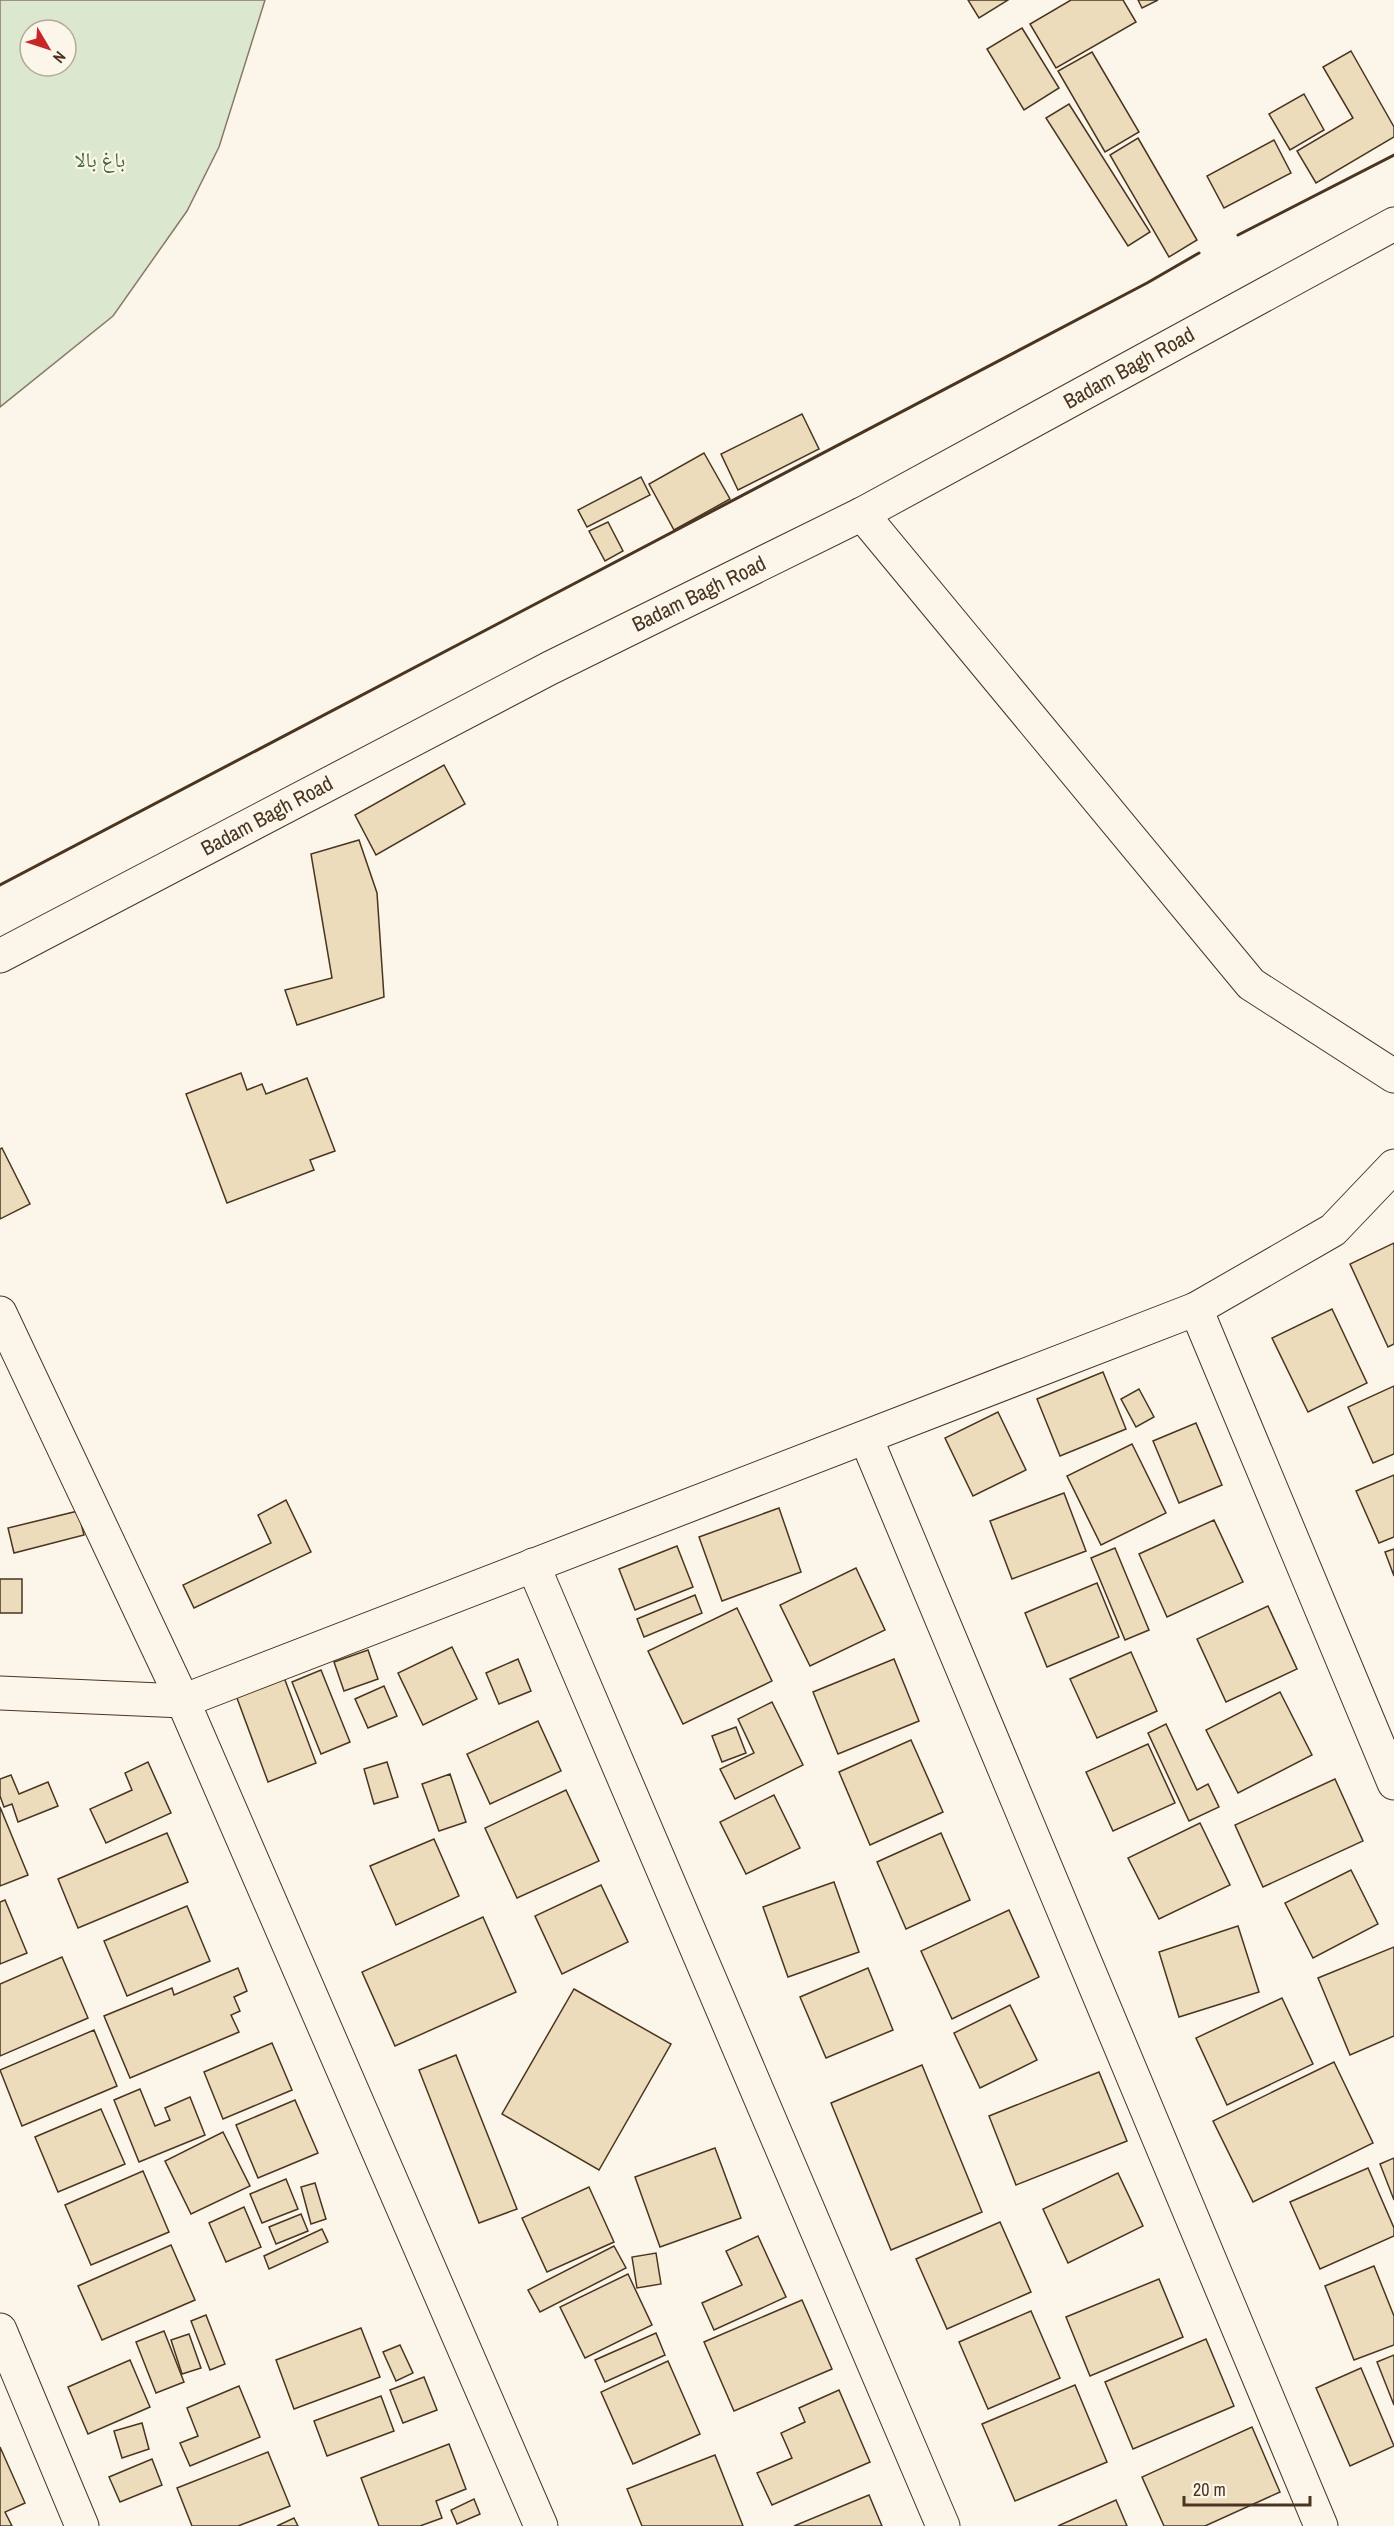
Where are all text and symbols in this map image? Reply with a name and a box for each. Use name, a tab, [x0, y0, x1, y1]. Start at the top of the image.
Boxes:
north arrow	[18, 18, 78, 78]
text: N	[48, 47, 71, 68]
park label: باغ بالا	[75, 145, 125, 174]
street label: Badam Bagh Road	[1058, 320, 1199, 416]
street label: Badam Bagh Road	[627, 549, 771, 638]
street label: Badam Bagh Road	[196, 769, 338, 863]
scale bar	[1184, 2469, 1310, 2507]
text: 20 m	[1193, 2477, 1226, 2502]

